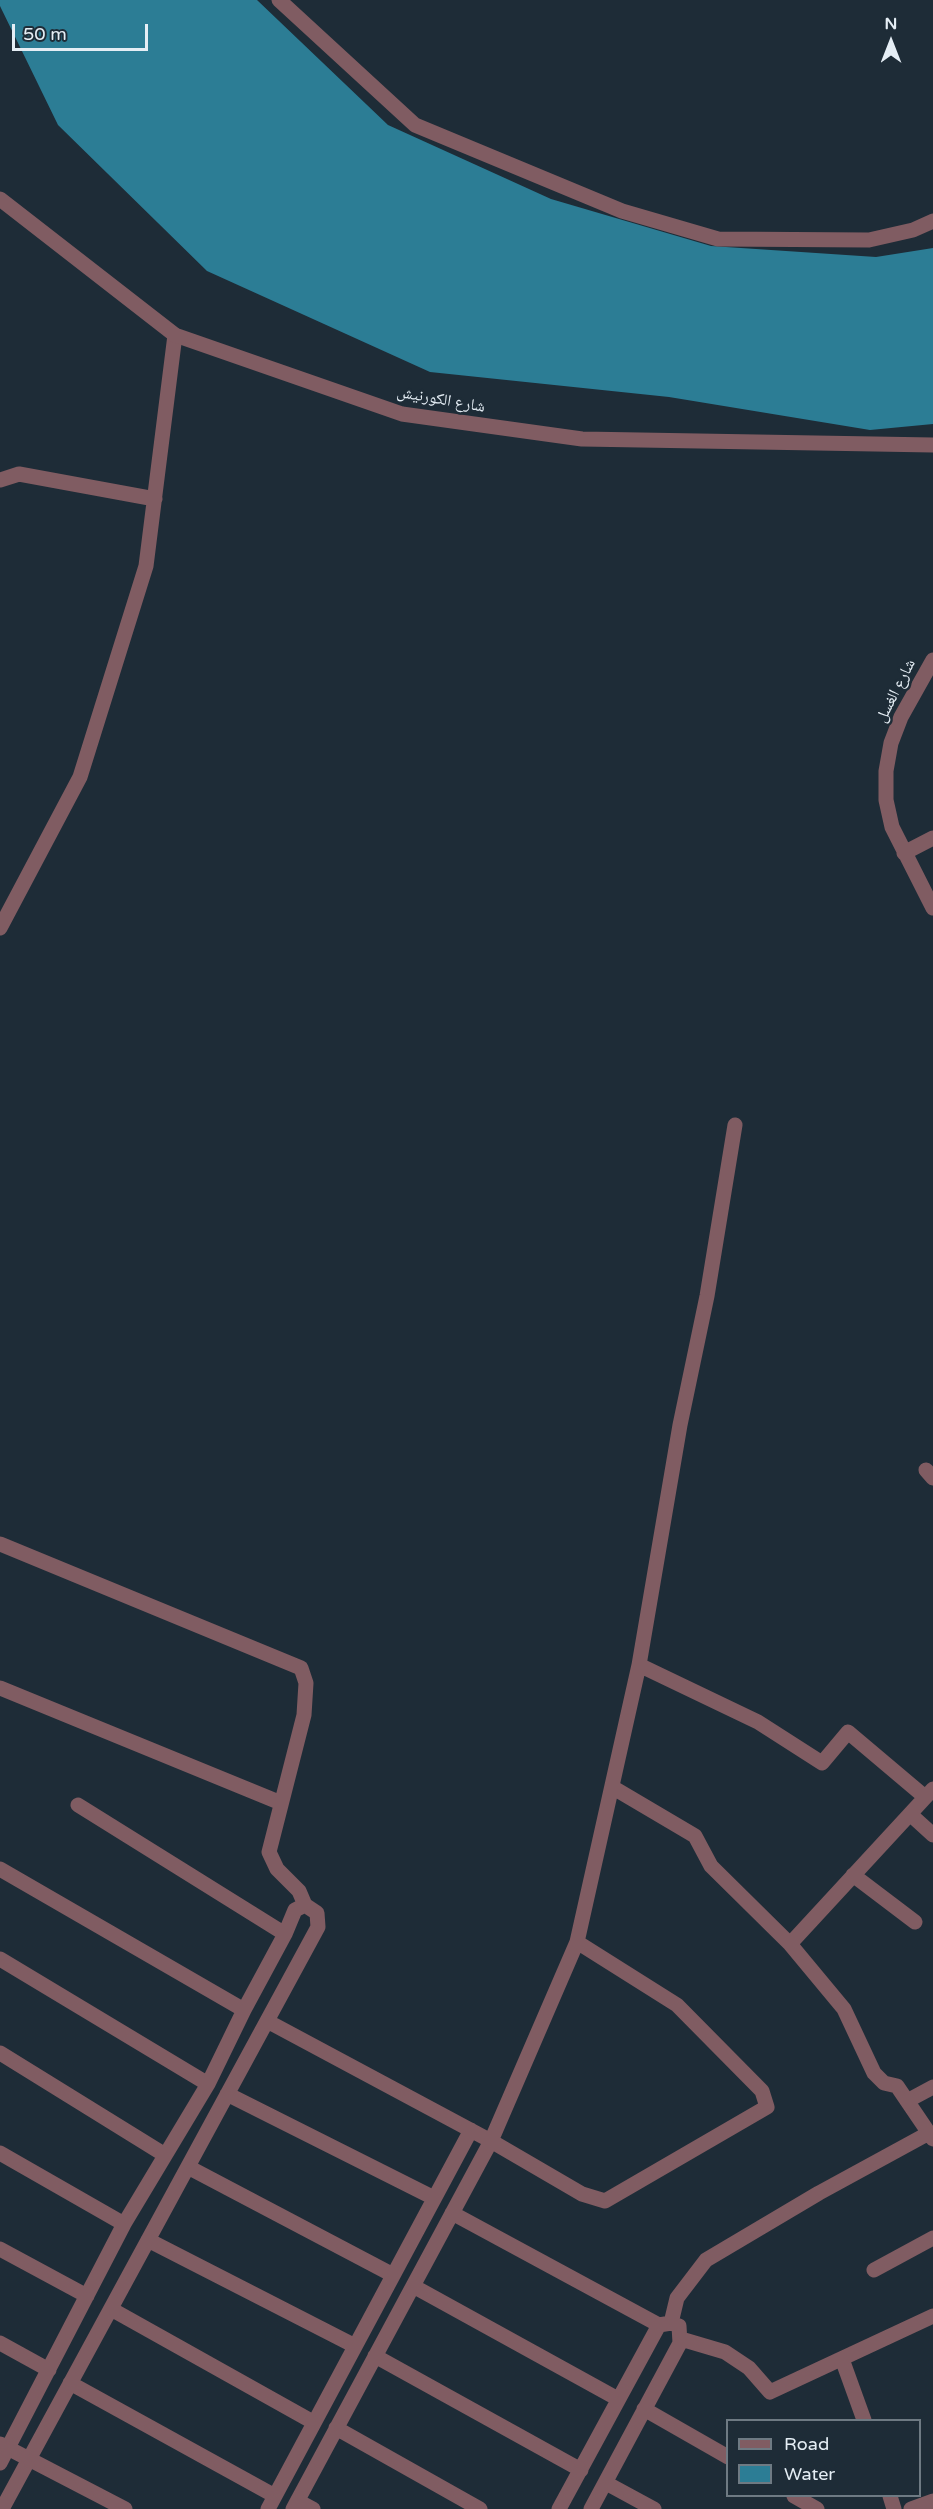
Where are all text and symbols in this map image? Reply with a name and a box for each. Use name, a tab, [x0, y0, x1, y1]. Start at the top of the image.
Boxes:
scale bar	[15, 12, 152, 50]
north arrow	[861, 12, 921, 72]
text: N	[885, 14, 897, 34]
text: 50 m	[23, 23, 67, 45]
street label: شارع الكورنيش	[395, 383, 487, 417]
street label: شارع الغسل	[872, 656, 920, 726]
legend	[726, 2419, 921, 2497]
text: Road	[784, 2433, 829, 2455]
text: Water	[784, 2463, 835, 2485]

